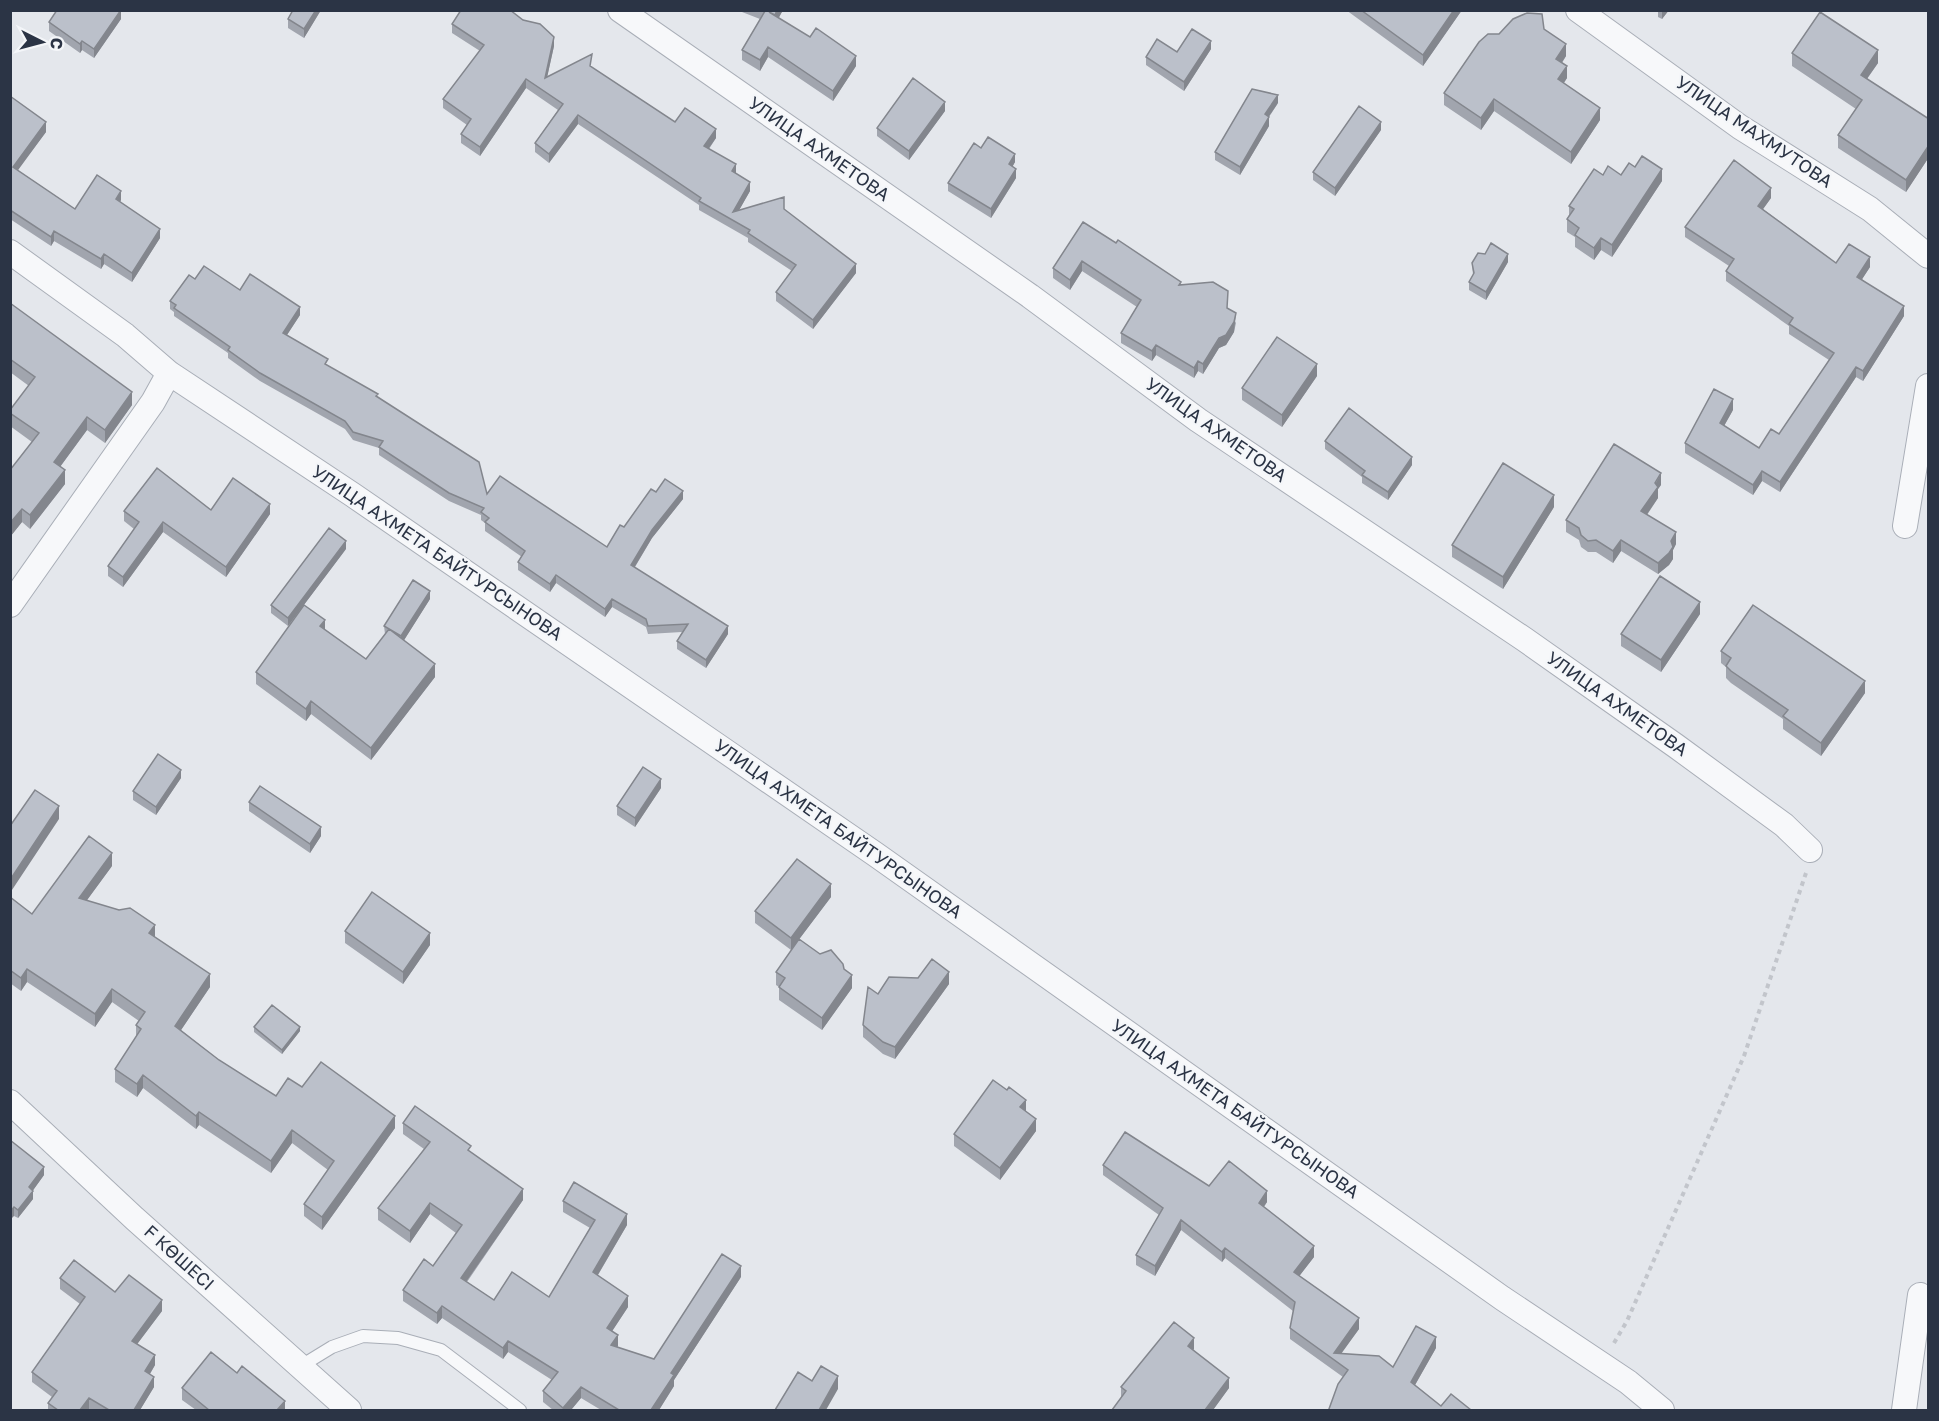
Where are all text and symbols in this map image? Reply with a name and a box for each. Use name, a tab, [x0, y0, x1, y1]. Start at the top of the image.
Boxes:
north arrow	[12, 12, 72, 72]
text: С	[46, 37, 67, 50]
street label: УЛИЦА МАХМУТОВА	[1672, 71, 1837, 192]
street label: УЛИЦА АХМЕТОВА	[745, 91, 894, 205]
street label: УЛИЦА АХМЕТОВА	[1142, 372, 1291, 486]
street label: УЛИЦА АХМЕТА БАЙТУРСЫНОВА	[308, 460, 567, 644]
street label: УЛИЦА АХМЕТОВА	[1543, 646, 1692, 760]
street label: УЛИЦА АХМЕТА БАЙТУРСЫНОВА	[710, 734, 967, 923]
street label: УЛИЦА АХМЕТА БАЙТУРСЫНОВА	[1107, 1014, 1364, 1203]
street label: F КӨШЕСІ	[140, 1220, 219, 1295]

